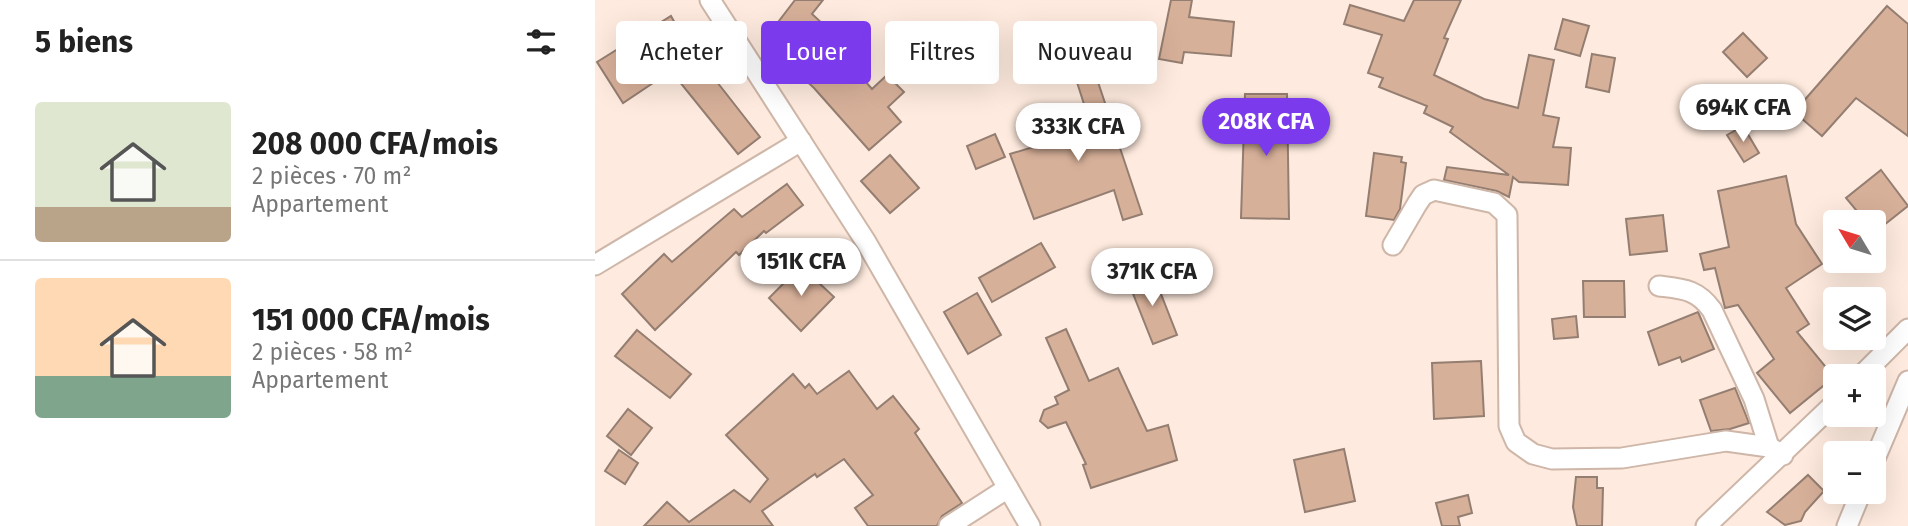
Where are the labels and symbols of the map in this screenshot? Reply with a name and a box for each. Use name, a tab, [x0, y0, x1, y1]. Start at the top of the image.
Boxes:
pin: 694K CFA	[1671, 85, 1815, 144]
pin: 208K CFA	[1194, 99, 1338, 158]
pin: 333K CFA	[1006, 104, 1150, 163]
north arrow	[1823, 210, 1887, 273]
pin: 151K CFA	[729, 238, 873, 298]
pin: 371K CFA	[1080, 248, 1224, 308]

